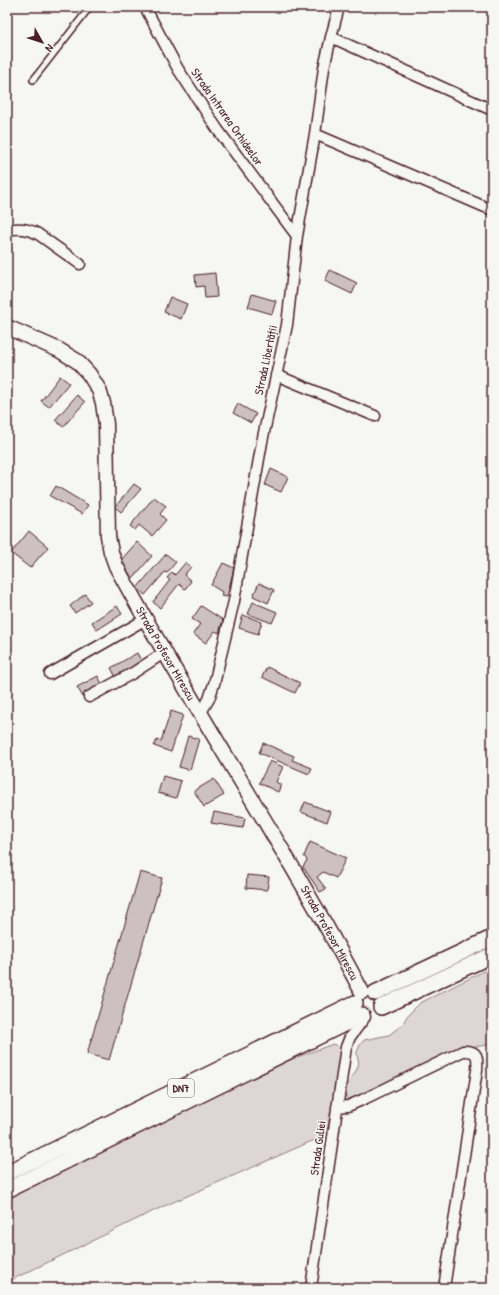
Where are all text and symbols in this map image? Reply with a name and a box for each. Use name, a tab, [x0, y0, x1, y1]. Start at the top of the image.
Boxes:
north arrow	[22, 22, 62, 62]
text: N	[42, 42, 57, 55]
street label: Strada Intrarea Orhideelor	[187, 65, 268, 169]
street label: Strada Libertății	[250, 323, 281, 396]
street label: Strada Profesor Mirescu	[132, 603, 200, 703]
street label: Strada Profesor Mirescu	[297, 882, 363, 983]
road number: DN7	[168, 1079, 194, 1097]
street label: Strada Guliei	[305, 1120, 330, 1176]

